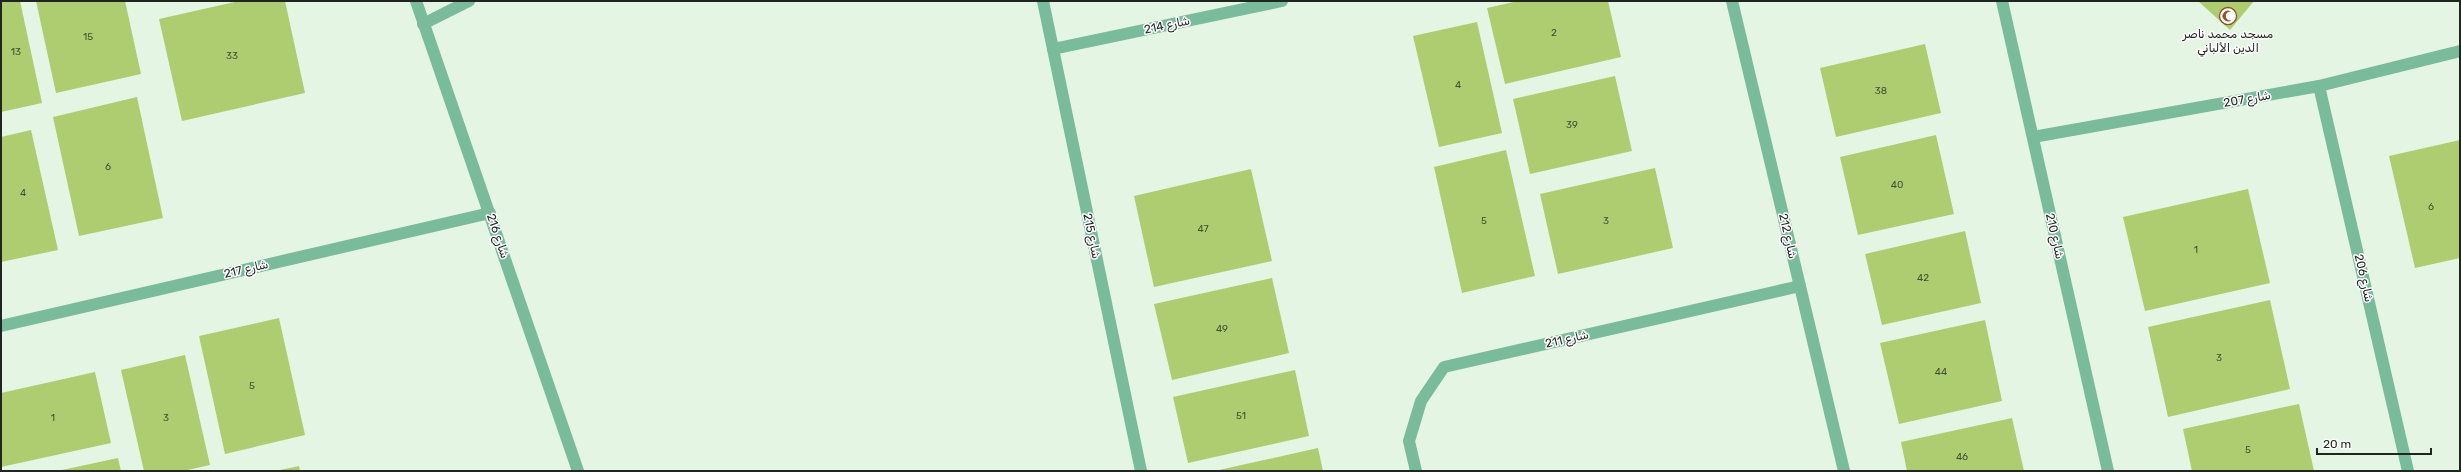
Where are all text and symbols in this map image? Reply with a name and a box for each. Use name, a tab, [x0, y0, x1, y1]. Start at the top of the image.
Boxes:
mosque icon: مسجد محمد ناصر الدين الألباني	[2218, 6, 2238, 26]
street label: شارع 214	[1143, 13, 1192, 39]
house number: 2	[1551, 27, 1557, 39]
place label: مسجد محمد ناصر الدين الألباني	[2182, 27, 2274, 57]
house number: 15	[83, 31, 93, 43]
house number: 13	[11, 46, 21, 58]
house number: 33	[226, 50, 238, 62]
house number: 4	[1455, 79, 1461, 91]
house number: 38	[1875, 85, 1887, 97]
street label: شارع 207	[2222, 88, 2272, 112]
house number: 39	[1566, 119, 1578, 131]
house number: 6	[105, 161, 111, 173]
house number: 40	[1891, 179, 1903, 191]
house number: 4	[20, 187, 26, 199]
house number: 6	[2428, 201, 2434, 213]
street label: شارع 216	[482, 212, 512, 261]
street label: شارع 215	[1078, 212, 1104, 261]
street label: شارع 212	[1774, 212, 1800, 261]
street label: شارع 210	[2041, 212, 2067, 261]
house number: 5	[1481, 215, 1487, 227]
house number: 3	[1603, 215, 1609, 227]
house number: 47	[1197, 223, 1209, 235]
house number: 1	[2194, 244, 2198, 256]
street label: شارع 206	[2350, 253, 2376, 304]
street label: شارع 217	[222, 257, 270, 283]
house number: 42	[1917, 272, 1929, 284]
house number: 49	[1216, 323, 1228, 335]
street label: شارع 211	[1544, 327, 1591, 353]
house number: 3	[2216, 352, 2222, 364]
house number: 44	[1935, 366, 1947, 378]
house number: 5	[249, 380, 255, 392]
house number: 51	[1236, 410, 1246, 422]
house number: 1	[51, 412, 55, 424]
house number: 3	[163, 412, 169, 424]
scale bar	[2317, 430, 2431, 456]
text: 20 m	[2323, 437, 2351, 451]
house number: 5	[2245, 444, 2251, 456]
house number: 46	[1956, 451, 1968, 463]

